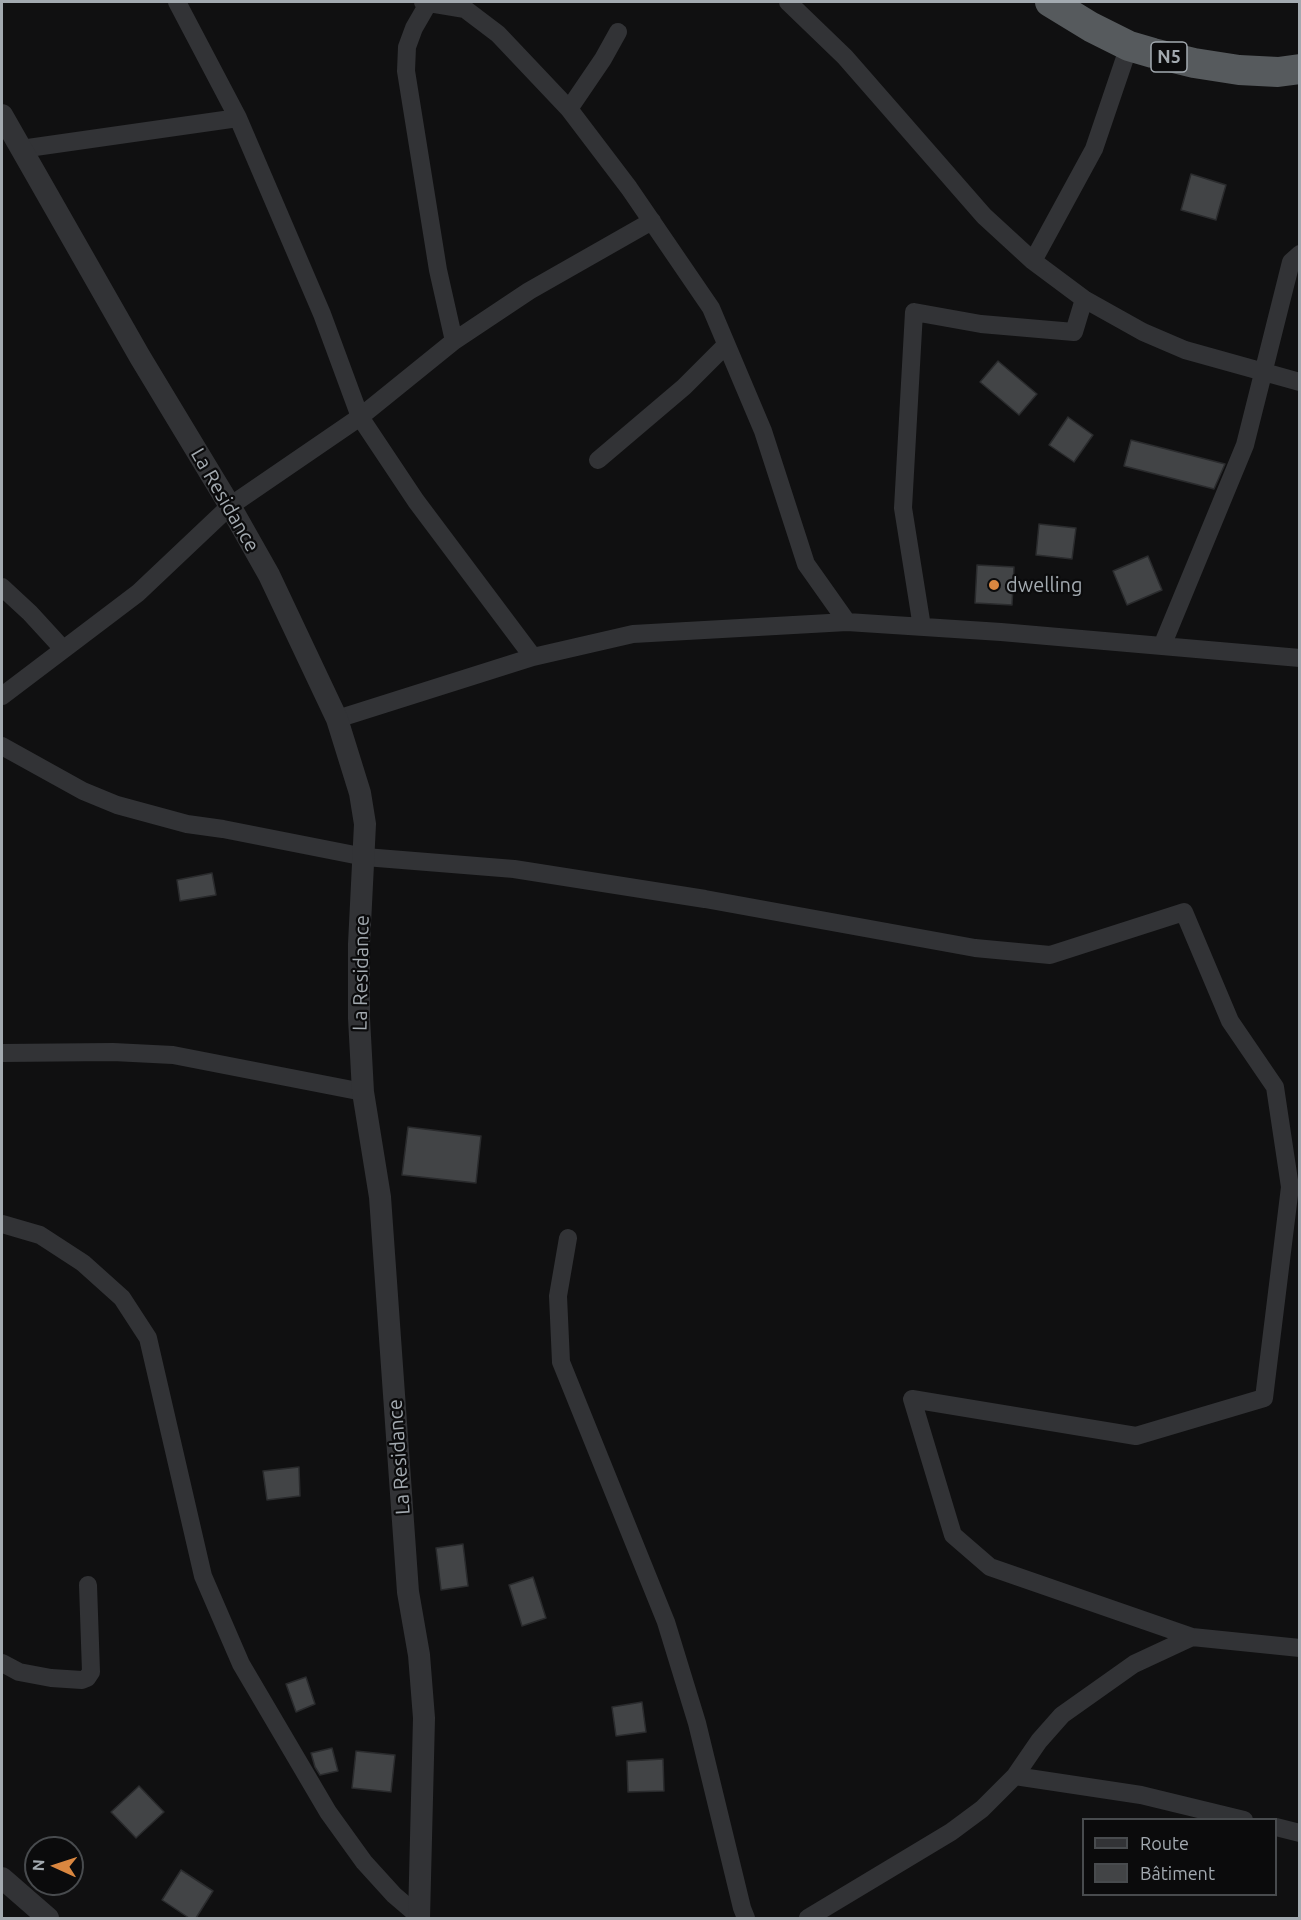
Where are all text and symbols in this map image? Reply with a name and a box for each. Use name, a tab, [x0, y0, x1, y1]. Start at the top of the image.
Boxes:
road number: N5	[1151, 42, 1187, 72]
street label: La Residance	[186, 444, 264, 556]
place label: dwelling	[1006, 573, 1082, 597]
marker: dwelling	[987, 578, 1001, 592]
street label: La Residance	[348, 915, 374, 1031]
street label: La Residance	[383, 1398, 415, 1516]
legend	[1082, 1818, 1277, 1896]
text: Route	[1140, 1833, 1189, 1853]
north arrow	[24, 1836, 84, 1896]
text: N	[29, 1859, 47, 1872]
text: Bâtiment	[1140, 1863, 1215, 1883]

